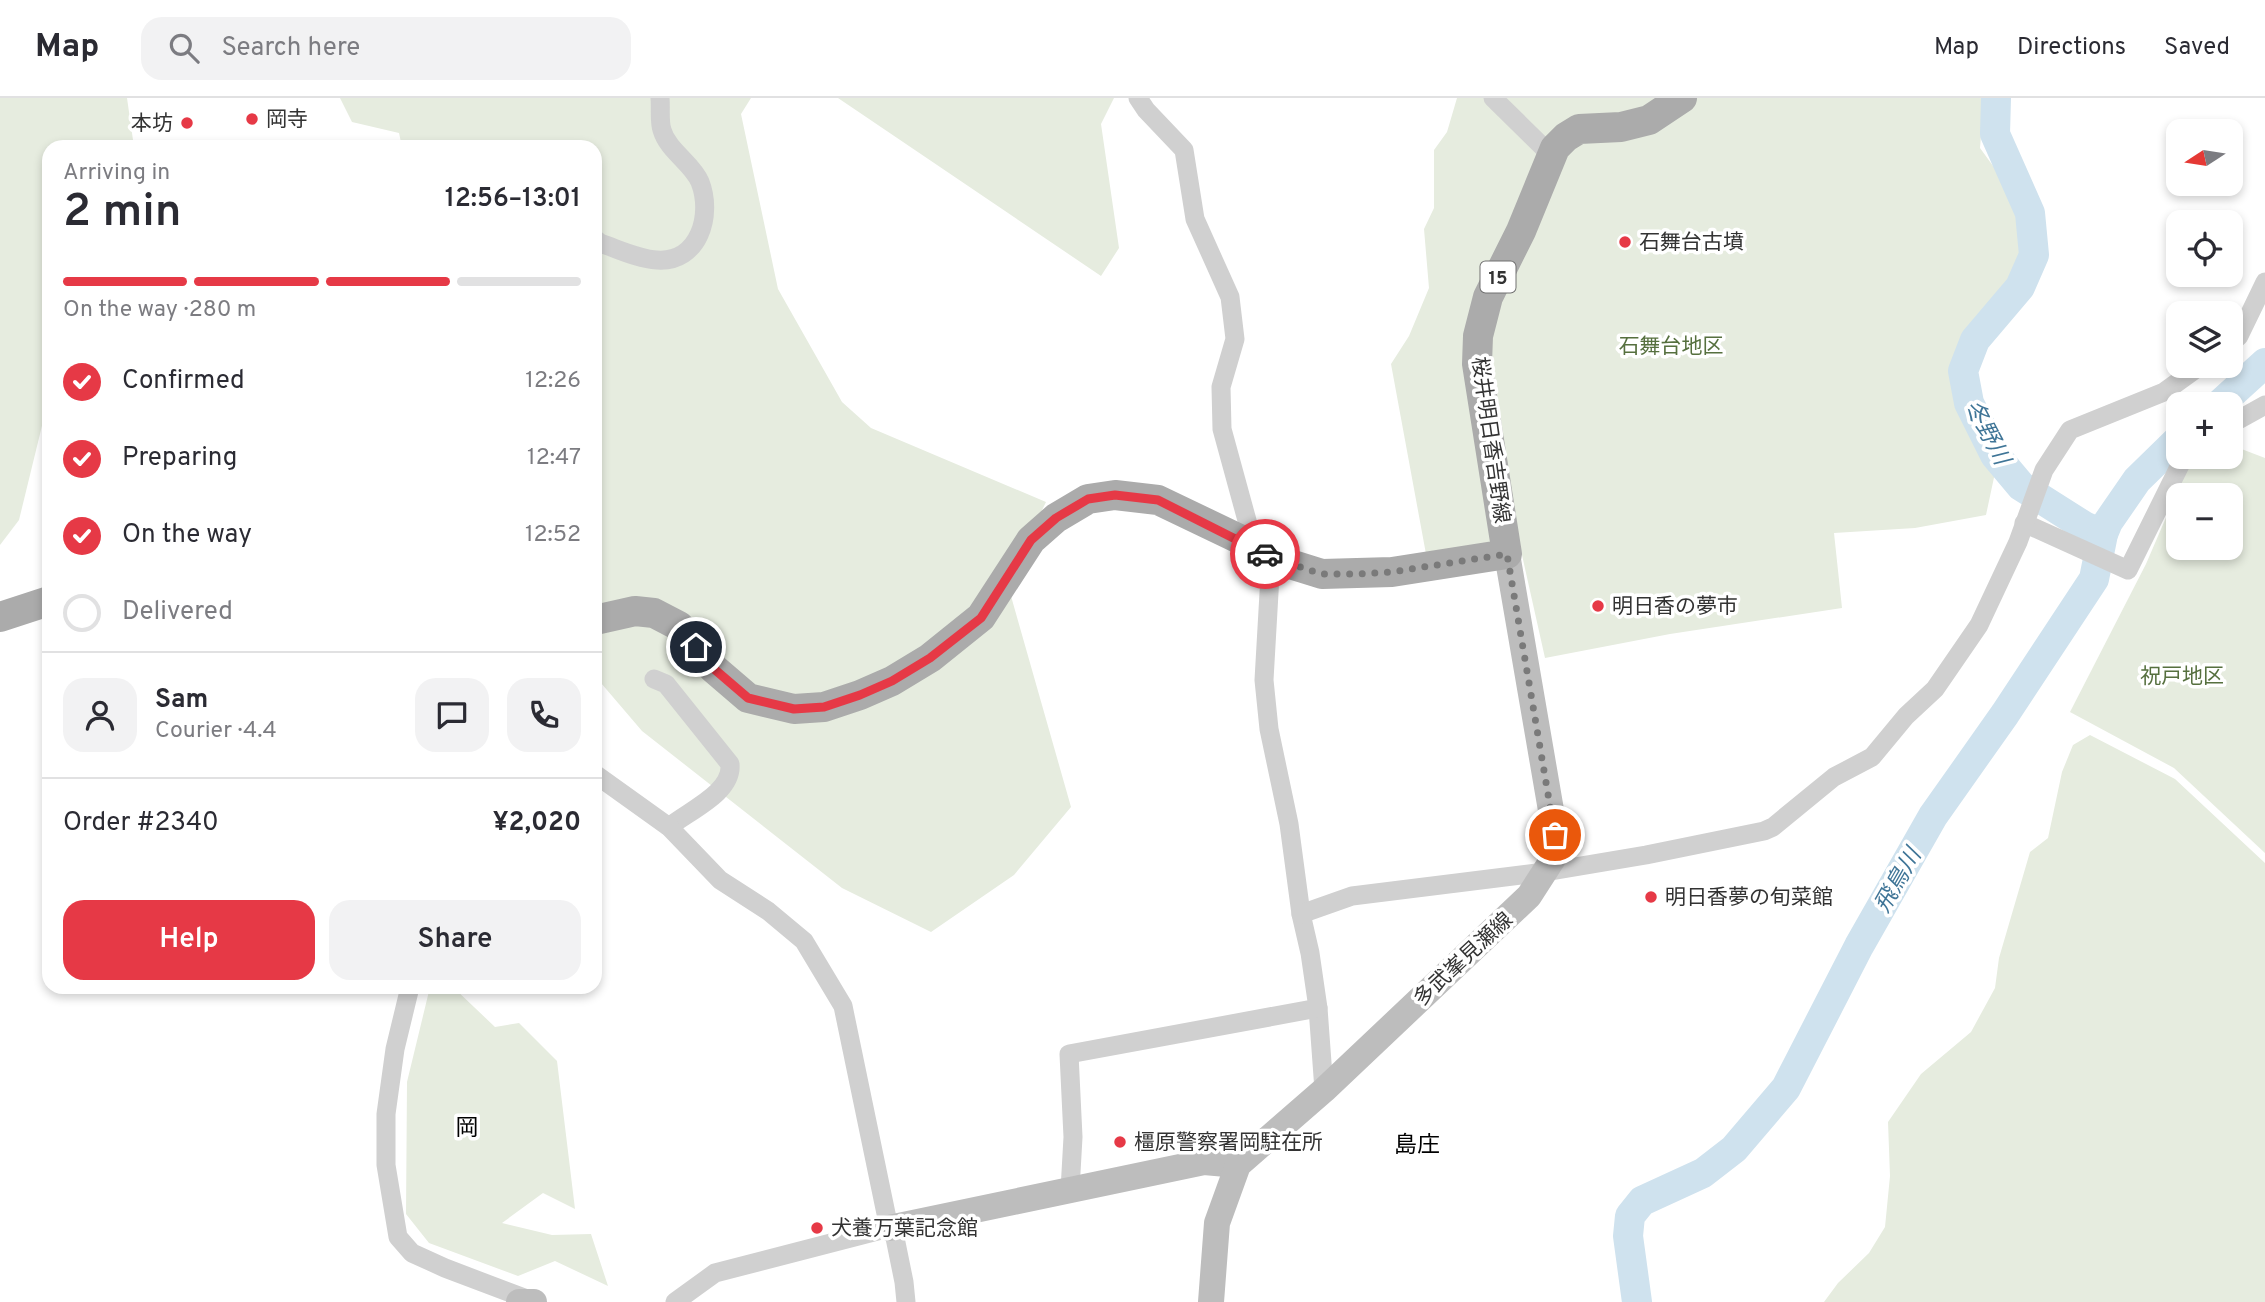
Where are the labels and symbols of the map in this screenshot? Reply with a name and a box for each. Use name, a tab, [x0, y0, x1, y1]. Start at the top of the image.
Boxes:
place label: 岡寺	[266, 107, 308, 134]
place label: 本坊	[131, 111, 173, 138]
marker: 岡寺	[244, 111, 260, 127]
marker: 本坊	[179, 115, 195, 131]
north arrow	[2166, 119, 2244, 196]
place label: 石舞台古墳	[1639, 230, 1744, 257]
marker: 石舞台古墳	[1617, 234, 1633, 250]
road number: 15	[1480, 262, 1516, 293]
park label: 石舞台地区	[1619, 334, 1724, 361]
street label: 桜井明日香吉野線	[1464, 355, 1515, 525]
water label: 冬野川	[1957, 396, 2016, 473]
courier	[1230, 519, 1300, 589]
place label: 明日香の夢市	[1612, 594, 1738, 621]
marker: 明日香の夢市	[1590, 598, 1606, 614]
pin	[666, 617, 726, 677]
park label: 祝戸地区	[2140, 664, 2224, 691]
pin	[1525, 805, 1585, 865]
water label: 飛鳥川	[1869, 842, 1930, 918]
place label: 明日香夢の旬菜館	[1665, 885, 1833, 912]
marker: 明日香夢の旬菜館	[1643, 889, 1659, 905]
street label: 多武峯見瀬線	[1409, 907, 1519, 1013]
district label: 岡	[456, 1115, 479, 1144]
place label: 橿原警察署岡駐在所	[1134, 1130, 1323, 1157]
district label: 島庄	[1394, 1132, 1440, 1161]
marker: 橿原警察署岡駐在所	[1112, 1134, 1128, 1150]
place label: 犬養万葉記念館	[831, 1216, 978, 1243]
marker: 犬養万葉記念館	[809, 1220, 825, 1236]

